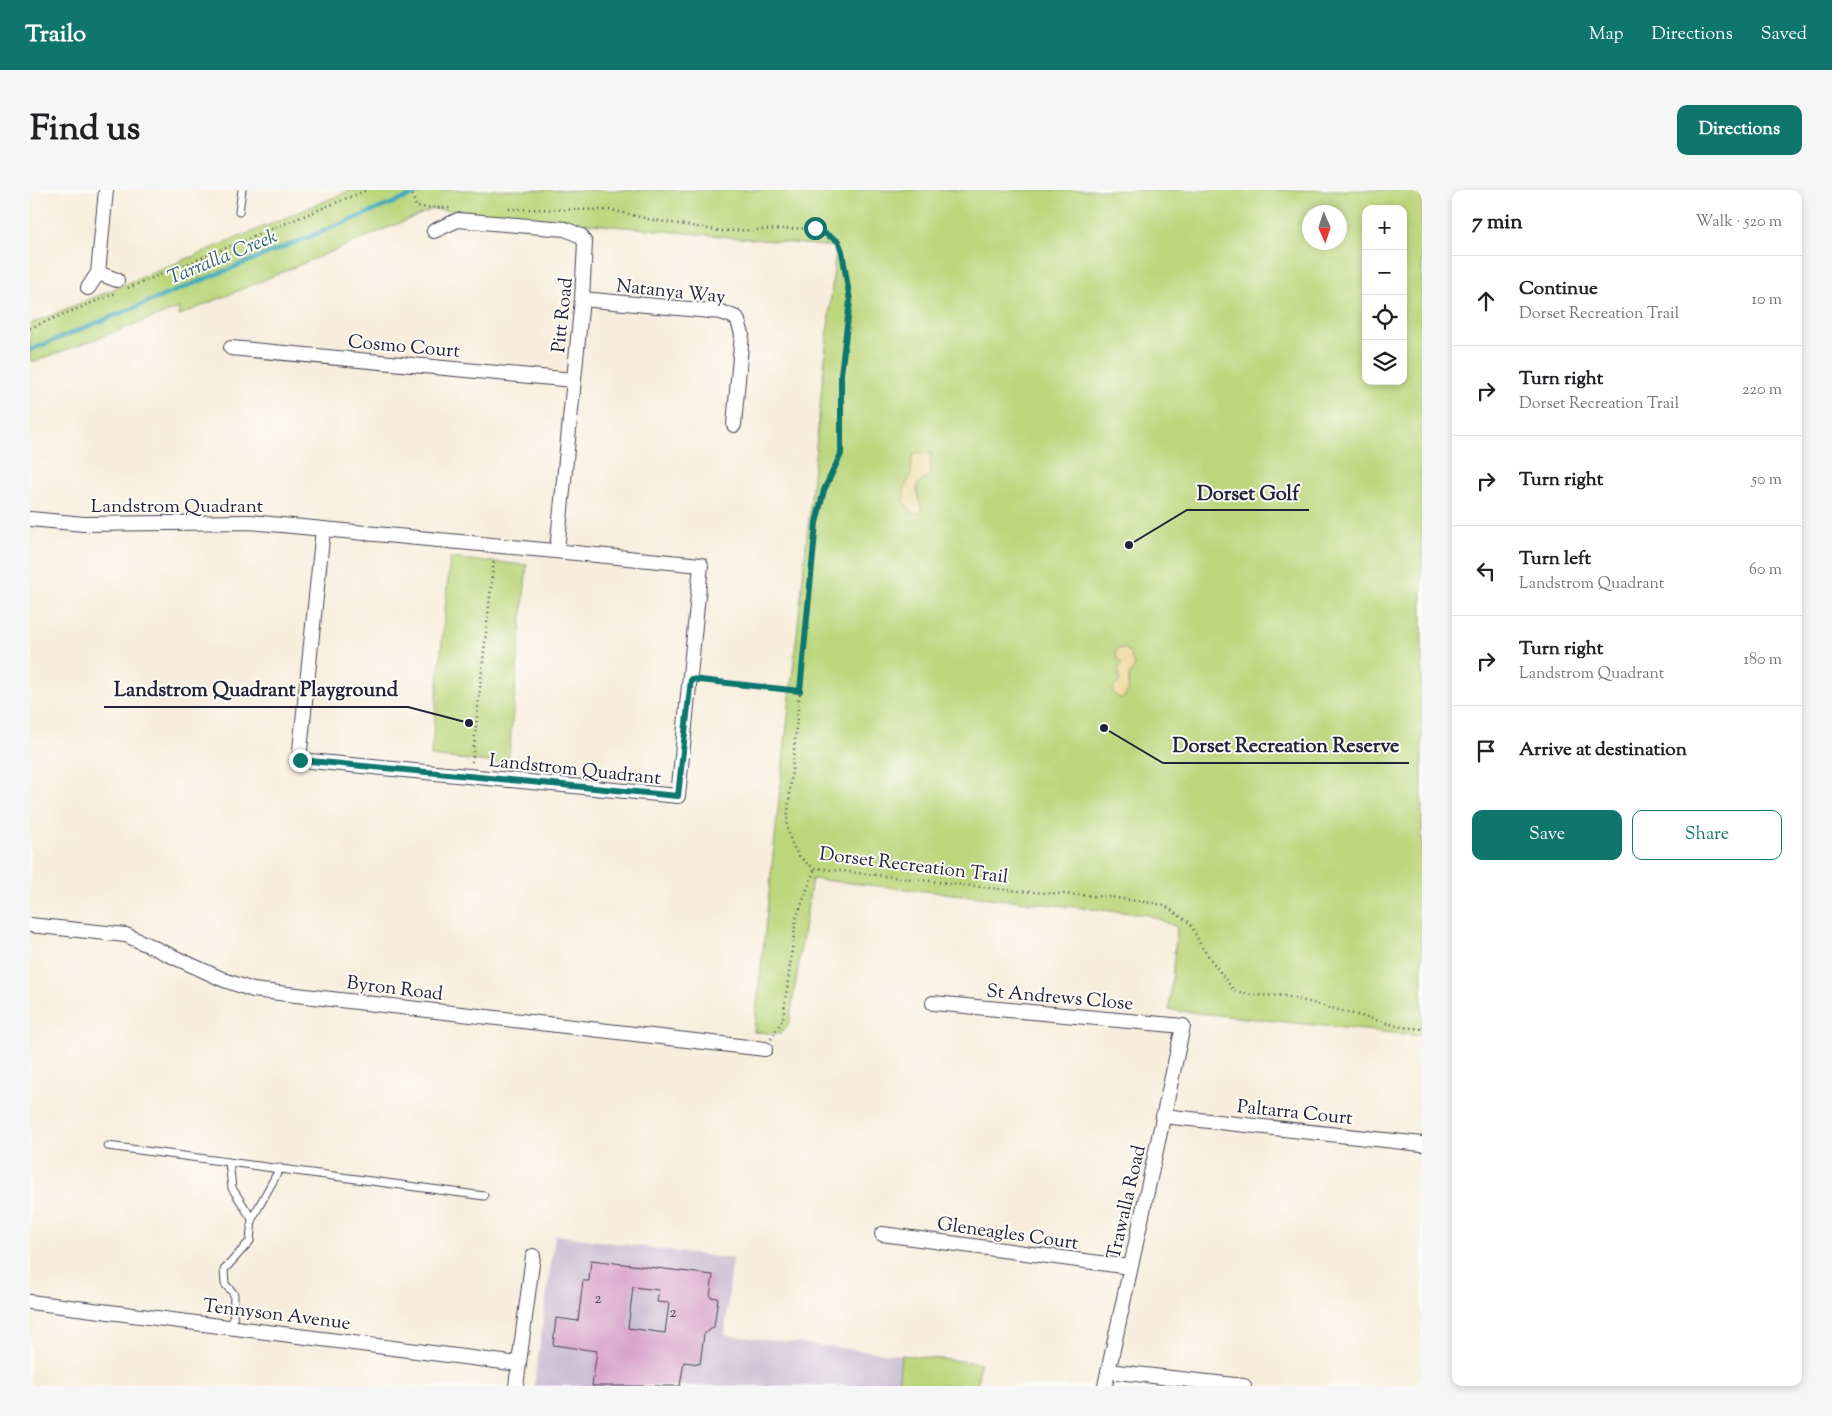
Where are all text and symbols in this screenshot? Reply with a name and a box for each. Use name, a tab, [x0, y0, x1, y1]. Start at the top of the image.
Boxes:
text: Trailo	[25, 18, 86, 52]
text: Map	[1589, 22, 1624, 48]
text: Directions	[1652, 22, 1733, 48]
text: Saved	[1761, 22, 1807, 48]
text: Find us	[30, 105, 140, 156]
button: Directions	[1677, 105, 1802, 155]
north arrow	[1302, 205, 1347, 250]
map controls	[1362, 205, 1407, 385]
button: +	[1362, 205, 1407, 250]
text: 7 min	[1472, 208, 1523, 238]
text: Walk · 520 m	[1696, 211, 1782, 234]
route start	[804, 217, 827, 240]
water label: Tarralla Creek	[164, 223, 282, 294]
button: −	[1362, 250, 1407, 295]
street label: Natanya Way	[615, 273, 727, 312]
street label: Pitt Road	[546, 276, 581, 354]
text: Continue	[1519, 276, 1598, 303]
icon: ahead	[1472, 287, 1500, 315]
text: 10 m	[1752, 289, 1782, 312]
button: locate	[1362, 295, 1407, 340]
text: Dorset Recreation Trail	[1519, 303, 1679, 326]
street label: Cosmo Court	[347, 329, 461, 366]
button: layers	[1362, 340, 1407, 385]
text: Turn right	[1519, 366, 1603, 393]
icon: right	[1472, 377, 1500, 405]
text: 220 m	[1742, 379, 1782, 402]
text: Dorset Recreation Trail	[1519, 393, 1679, 416]
icon: right	[1472, 467, 1500, 495]
text: Turn right	[1519, 467, 1603, 494]
text: 50 m	[1751, 469, 1782, 492]
callout: Dorset Golf	[1187, 475, 1309, 510]
text: Dorset Golf	[1197, 481, 1301, 510]
street label: Landstrom Quadrant	[91, 494, 264, 521]
text: Turn left	[1519, 546, 1591, 573]
icon: left	[1472, 557, 1500, 585]
text: 60 m	[1749, 559, 1782, 582]
text: Landstrom Quadrant	[1519, 573, 1664, 596]
text: Turn right	[1519, 636, 1603, 663]
icon: right	[1472, 647, 1500, 675]
text: 180 m	[1743, 649, 1782, 672]
text: Landstrom Quadrant	[1519, 663, 1664, 686]
callout: Landstrom Quadrant Playground	[104, 672, 408, 707]
text: Landstrom Quadrant Playground	[114, 677, 399, 706]
callout: Dorset Recreation Reserve	[1163, 728, 1409, 763]
text: Dorset Recreation Reserve	[1173, 733, 1399, 762]
icon: arrive	[1472, 737, 1500, 765]
text: Arrive at destination	[1519, 737, 1687, 764]
street label: Landstrom Quadrant	[488, 748, 662, 793]
route end	[289, 749, 312, 772]
button: Save	[1472, 810, 1622, 860]
button: Share	[1632, 810, 1782, 860]
street label: Dorset Recreation Trail	[818, 841, 1010, 891]
street label: Byron Road	[345, 970, 445, 1009]
street label: St Andrews Close	[985, 979, 1135, 1018]
street label: Paltarra Court	[1236, 1094, 1354, 1133]
street label: Trawalla Road	[1101, 1143, 1154, 1262]
street label: Gleneagles Court	[935, 1211, 1081, 1258]
house number: 2	[594, 1288, 602, 1311]
street label: Tennyson Avenue	[201, 1293, 352, 1338]
house number: 2	[669, 1302, 677, 1325]

